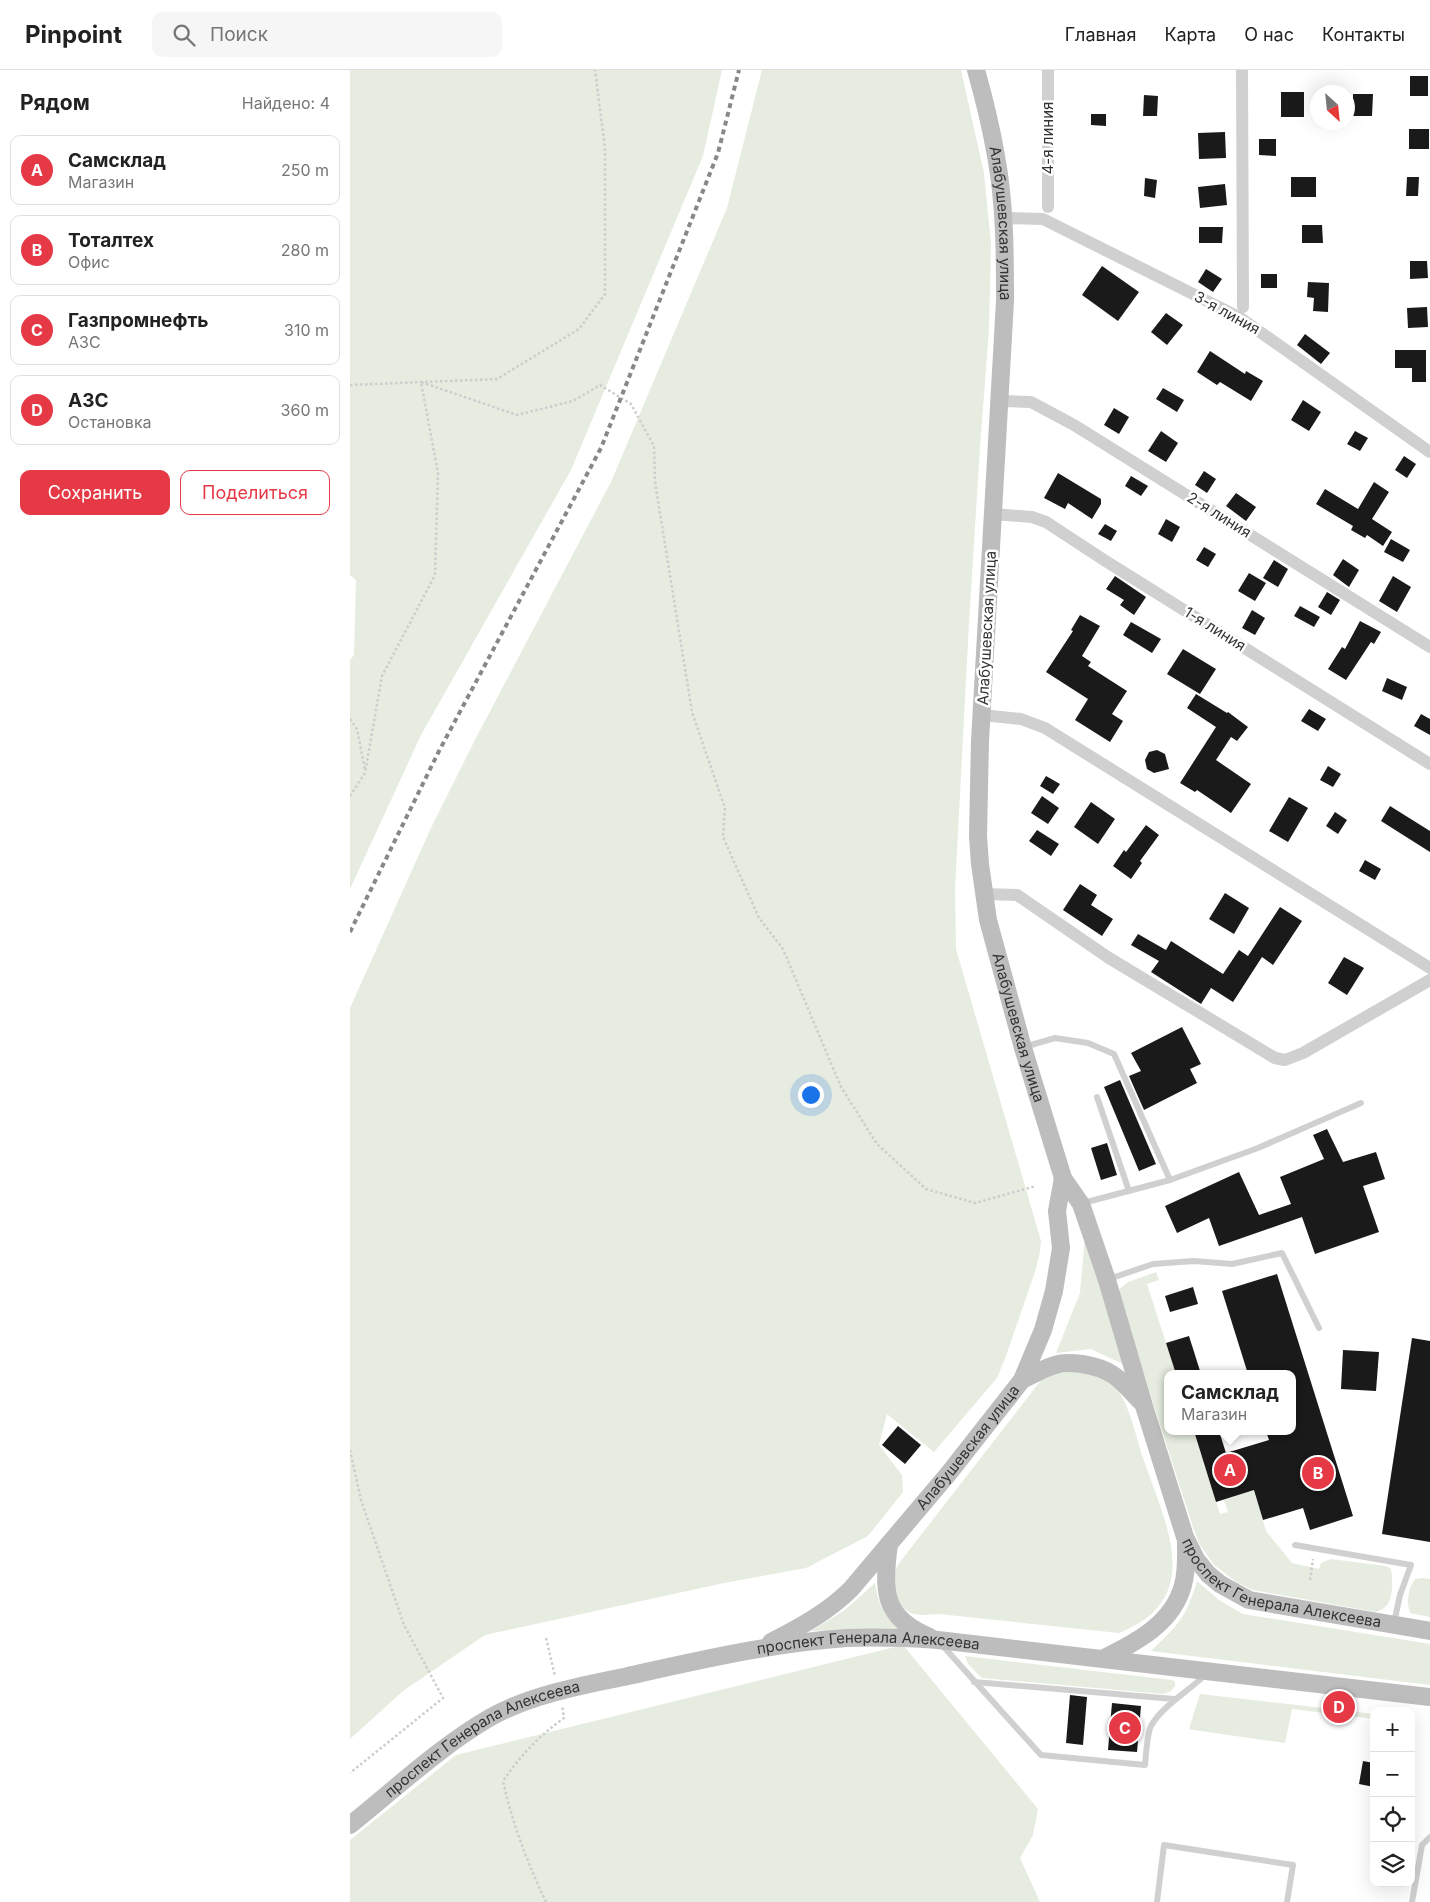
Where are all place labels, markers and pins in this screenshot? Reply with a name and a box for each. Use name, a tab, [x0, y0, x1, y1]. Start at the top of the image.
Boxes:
pin: A	[1214, 1451, 1246, 1489]
pin: B	[1302, 1454, 1334, 1492]
pin: D	[1323, 1688, 1355, 1726]
pin: C	[1109, 1709, 1141, 1747]

